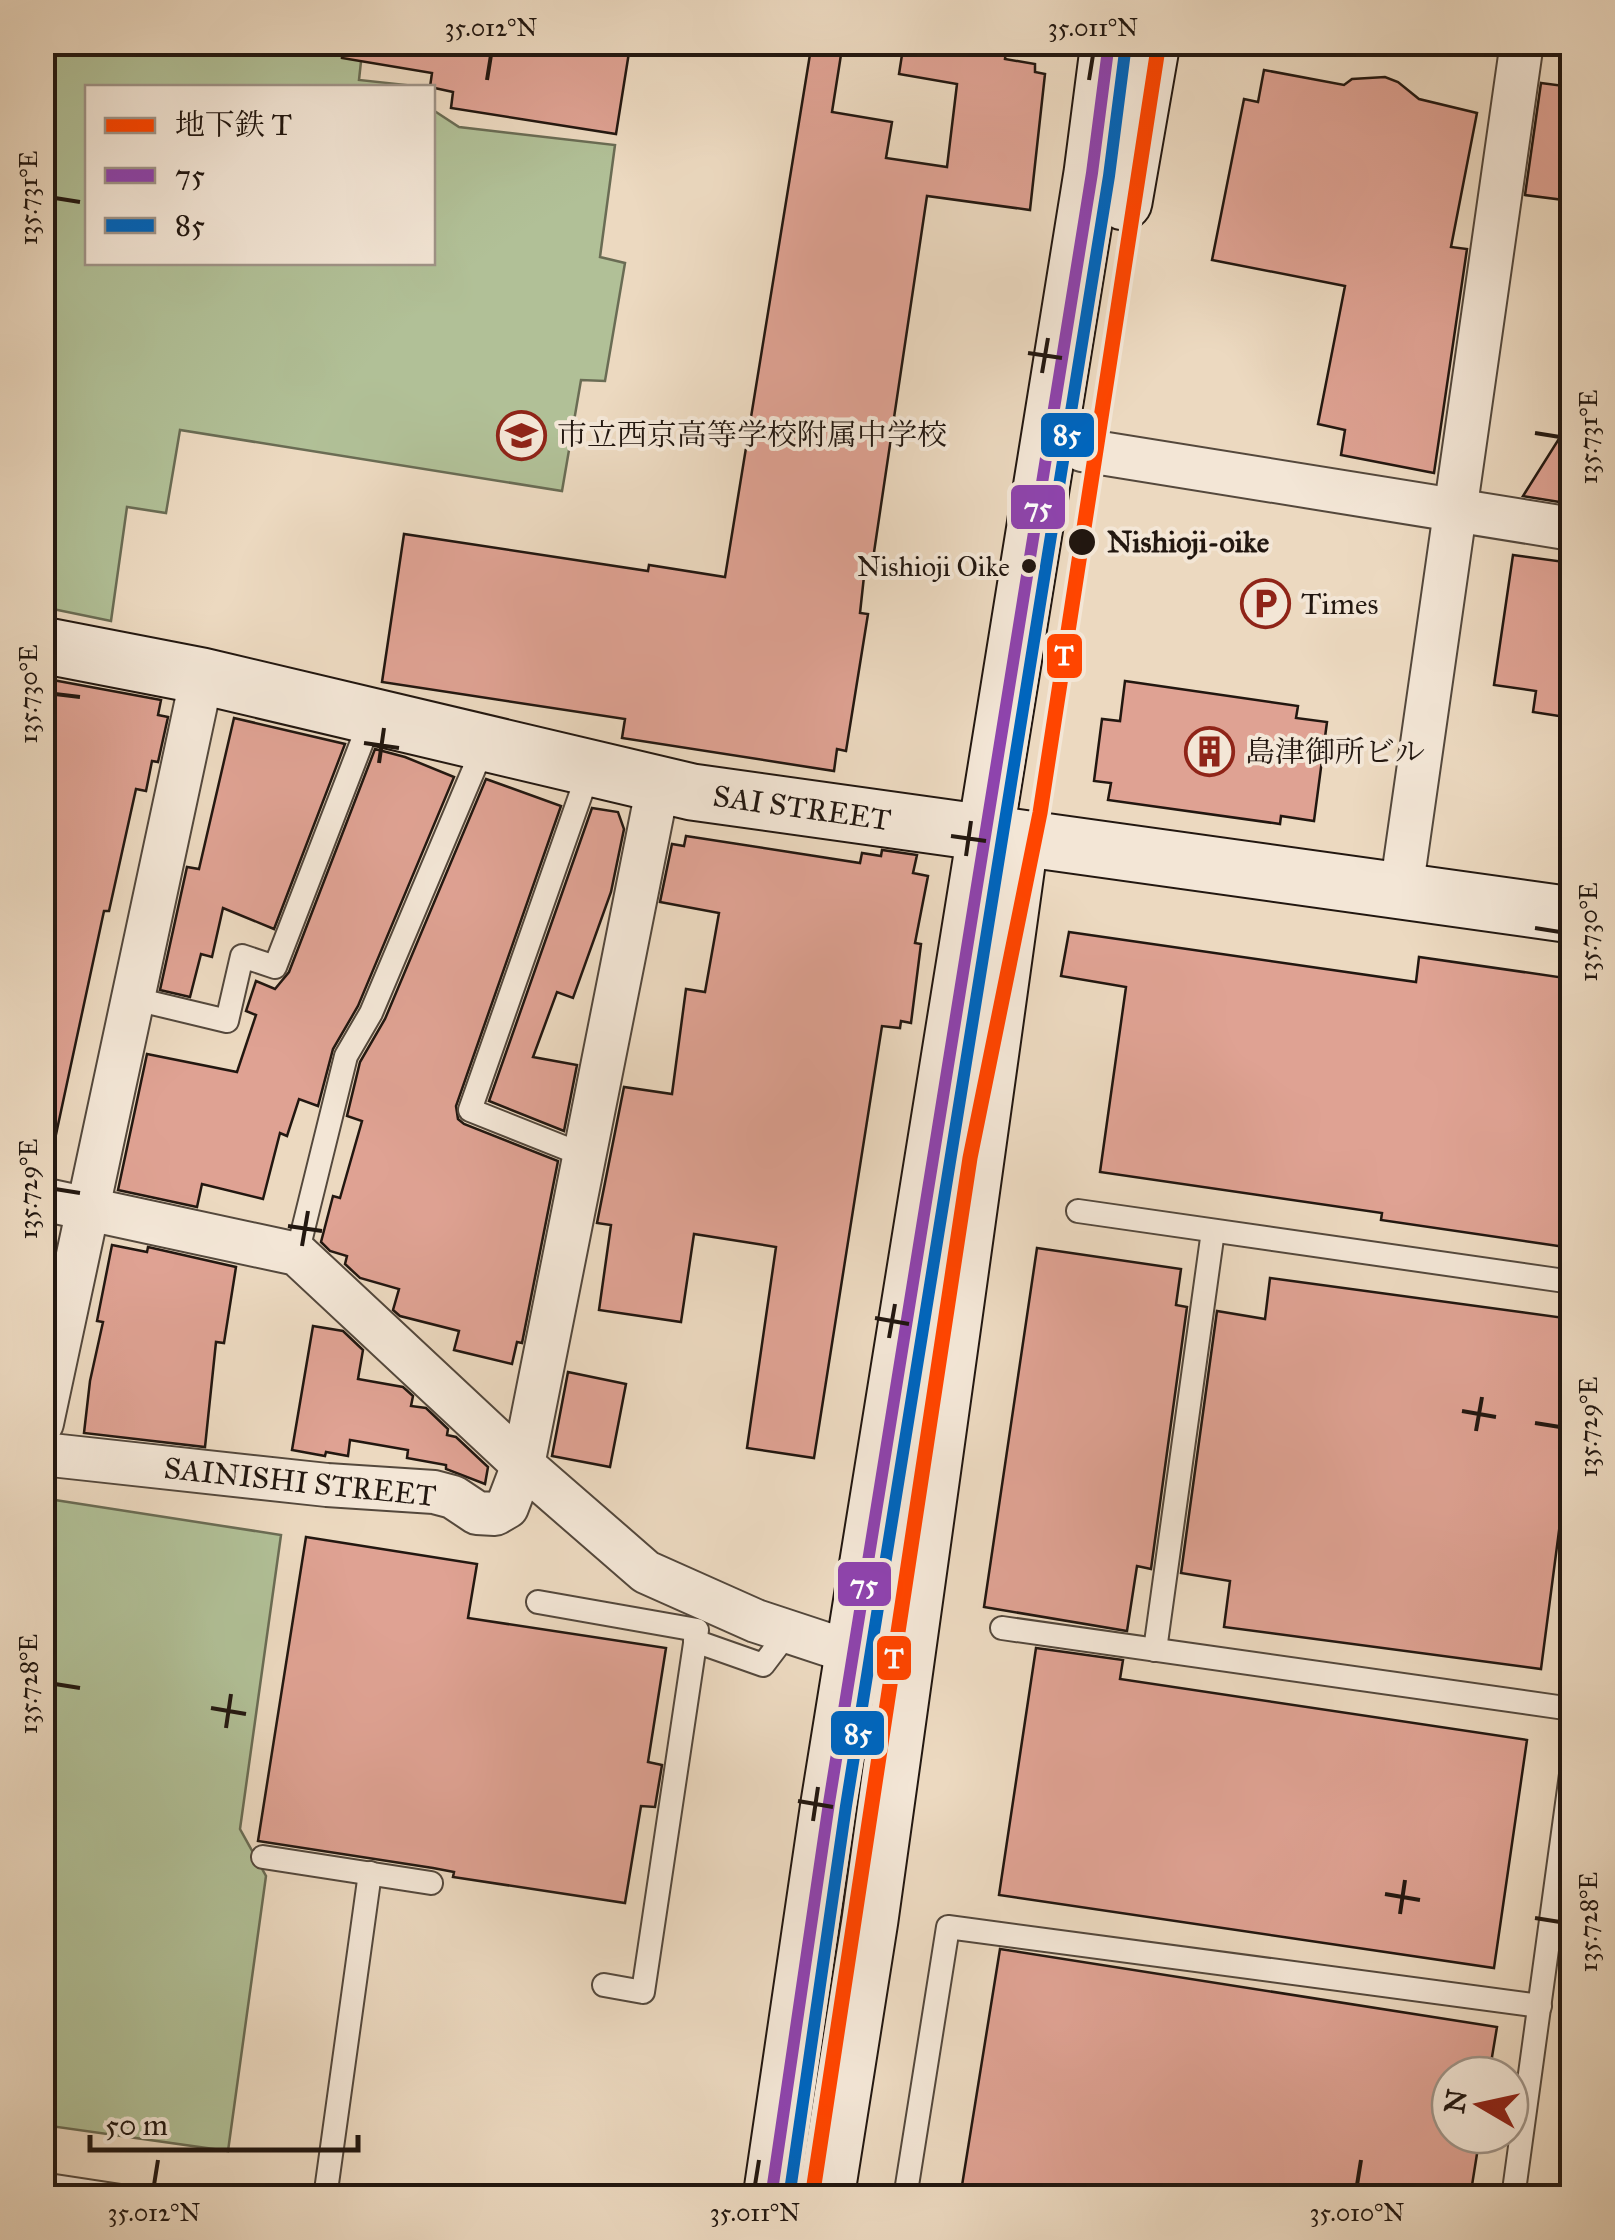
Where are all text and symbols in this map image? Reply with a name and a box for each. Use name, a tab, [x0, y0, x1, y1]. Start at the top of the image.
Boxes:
text: 35.012°N	[445, 12, 537, 43]
text: 35.011°N	[1048, 12, 1138, 43]
legend	[85, 85, 435, 265]
text: 地下鉄 T	[175, 107, 292, 143]
text: 135.731°E	[13, 151, 44, 245]
text: 75	[175, 157, 205, 193]
text: 85	[175, 207, 205, 243]
text: 135.731°E	[1573, 390, 1604, 484]
school or university icon: 市立西京高等学校附属中学校	[496, 409, 548, 461]
line badge: 85	[1039, 411, 1096, 459]
place label: 市立西京高等学校附属中学校	[557, 417, 947, 453]
text: 85	[1053, 417, 1081, 452]
line badge: 75	[1009, 483, 1067, 531]
text: 75	[1024, 490, 1052, 525]
place label: Nishioji-oike	[1107, 524, 1270, 560]
marker: Nishioji-oike	[1066, 526, 1098, 558]
place label: Nishioji Oike	[857, 549, 1010, 584]
marker: Nishioji Oike	[1019, 556, 1039, 576]
parking icon: Times	[1240, 578, 1292, 630]
place label: Times	[1301, 586, 1378, 622]
line badge: T	[1045, 632, 1084, 680]
text: T	[1054, 638, 1074, 673]
text: 135.730°E	[13, 644, 44, 744]
building icon: 島津御所ビル	[1184, 726, 1236, 778]
place label: 島津御所ビル	[1245, 734, 1425, 770]
street label: SAI STREET	[711, 778, 893, 838]
text: 135.730°E	[1573, 882, 1604, 982]
text: 135.729°E	[13, 1139, 44, 1239]
text: 135.729°E	[1573, 1377, 1604, 1477]
street label: SAINISHI STREET	[162, 1450, 438, 1514]
line badge: 75	[836, 1560, 893, 1608]
text: 75	[850, 1567, 878, 1602]
text: 135.728°E	[13, 1634, 44, 1734]
line badge: T	[875, 1634, 913, 1682]
text: T	[884, 1641, 904, 1676]
line badge: 85	[829, 1709, 886, 1757]
text: 85	[844, 1716, 872, 1751]
text: 135.728°E	[1573, 1872, 1604, 1972]
north arrow	[1430, 2055, 1530, 2155]
text: N	[1437, 2086, 1475, 2116]
scale bar	[90, 2090, 358, 2152]
text: 50 m	[105, 2107, 168, 2143]
text: 35.012°N	[108, 2197, 200, 2228]
text: 35.011°N	[710, 2197, 800, 2228]
text: 35.010°N	[1309, 2197, 1405, 2228]

